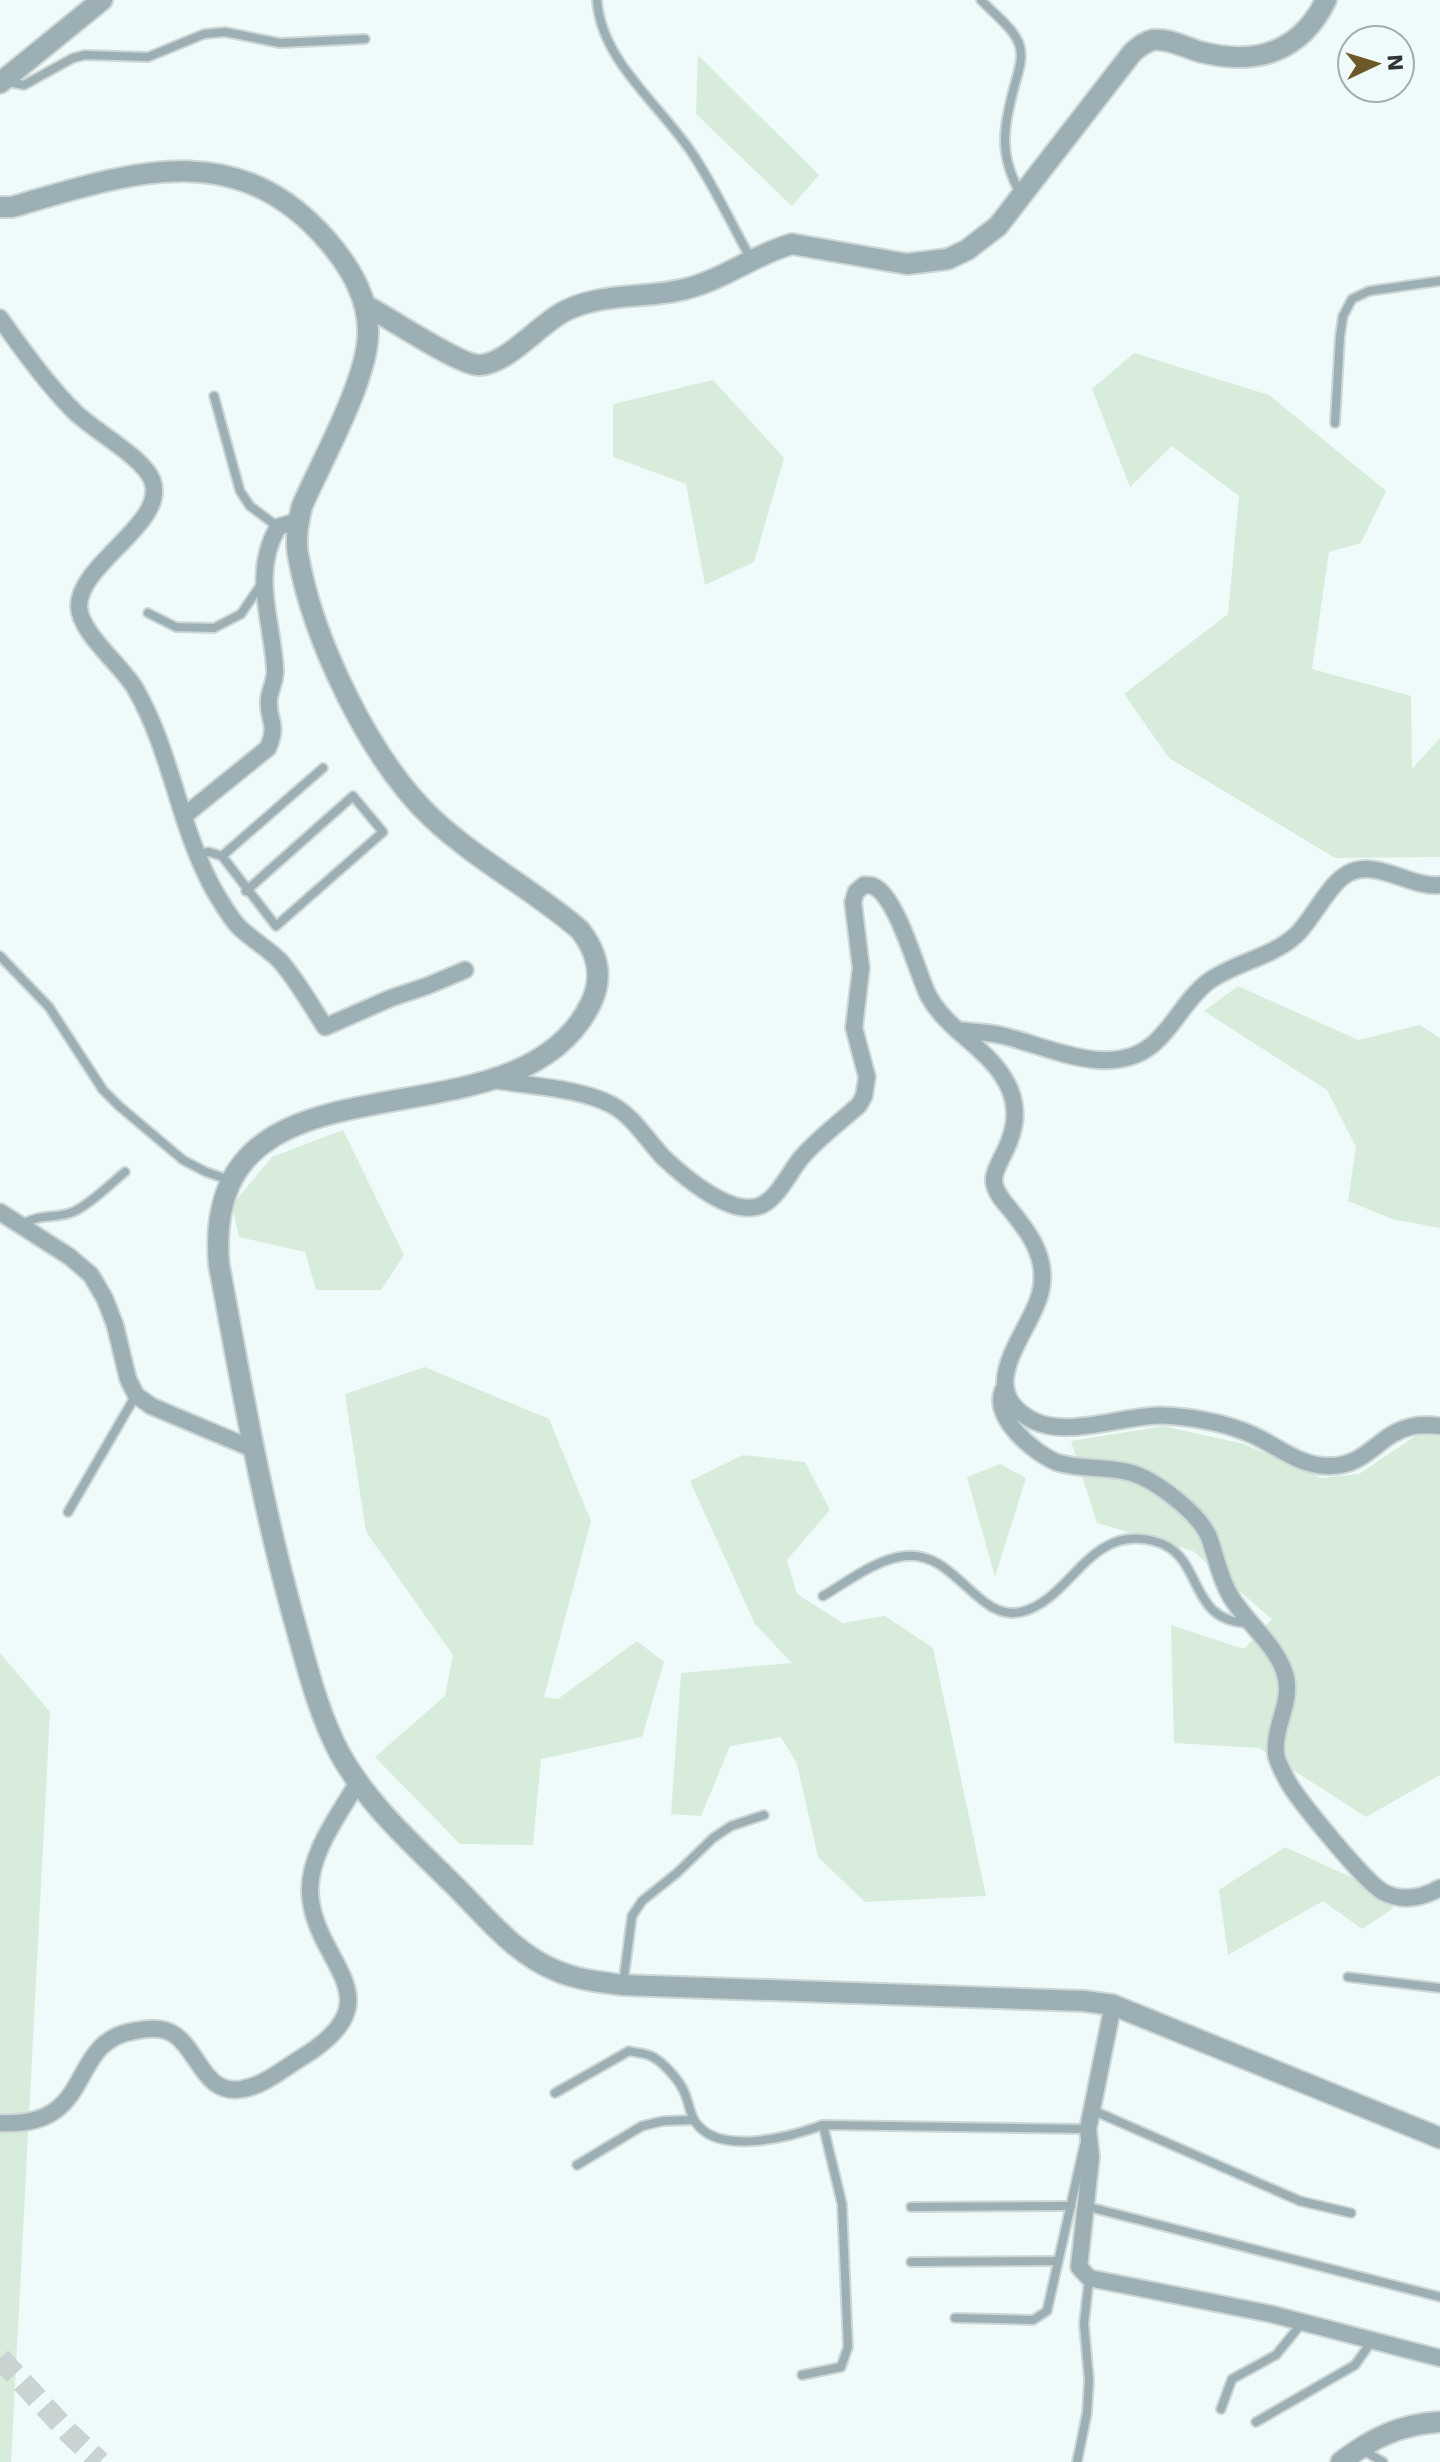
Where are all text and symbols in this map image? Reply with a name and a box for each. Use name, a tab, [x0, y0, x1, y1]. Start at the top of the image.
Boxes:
north arrow	[1336, 24, 1416, 104]
text: N	[1382, 54, 1408, 72]

